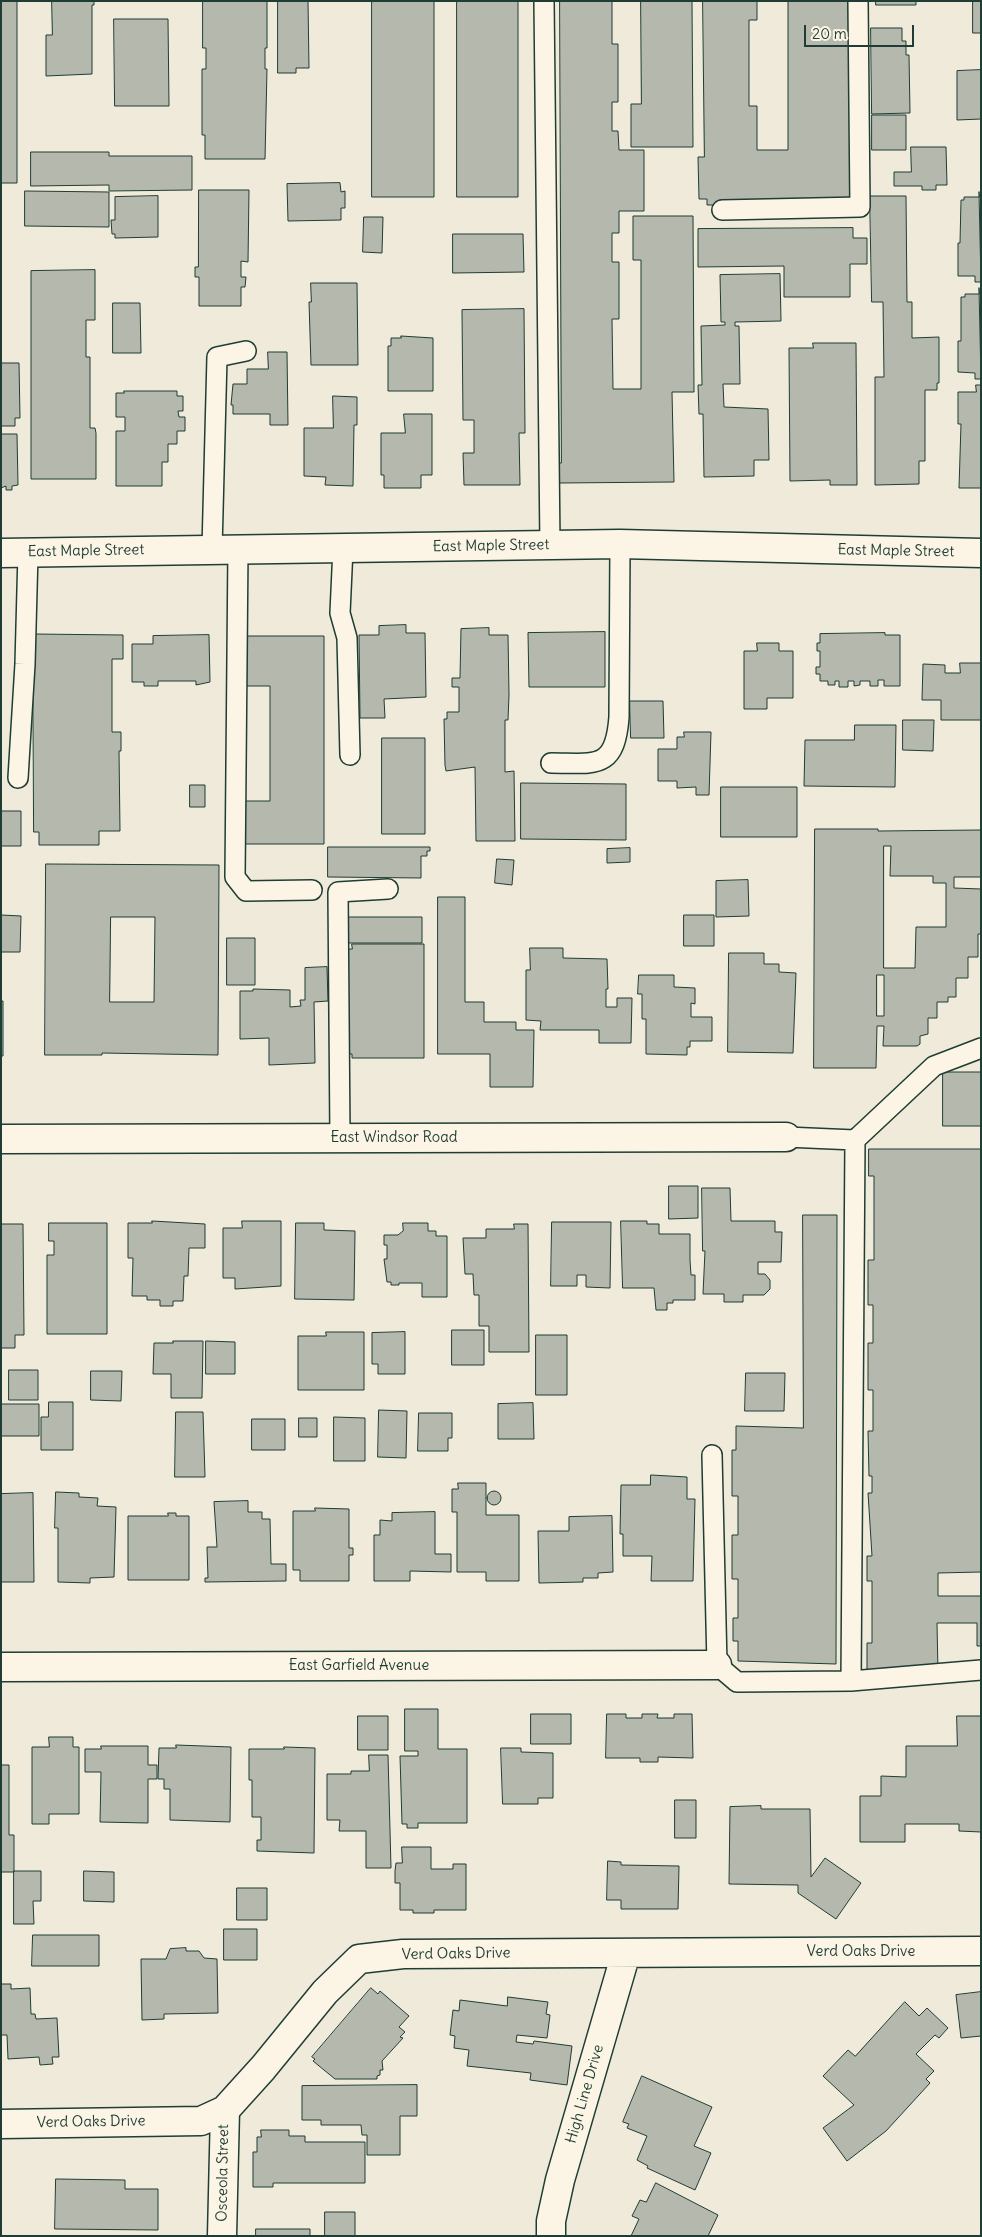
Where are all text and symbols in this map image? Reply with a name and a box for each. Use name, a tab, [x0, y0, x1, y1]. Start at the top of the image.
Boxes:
scale bar	[807, 15, 917, 47]
text: 20 m	[812, 24, 847, 43]
street label: East Maple Street	[432, 536, 550, 556]
street label: East Maple Street	[27, 541, 145, 561]
street label: East Maple Street	[837, 541, 955, 561]
street label: East Windsor Road	[330, 1129, 458, 1147]
street label: East Garfield Avenue	[289, 1657, 429, 1675]
street label: Verd Oaks Drive	[807, 1943, 915, 1961]
street label: Verd Oaks Drive	[401, 1944, 511, 1964]
street label: High Line Drive	[562, 2042, 608, 2146]
street label: Verd Oaks Drive	[36, 2112, 146, 2132]
street label: Osceola Street	[213, 2124, 233, 2222]

